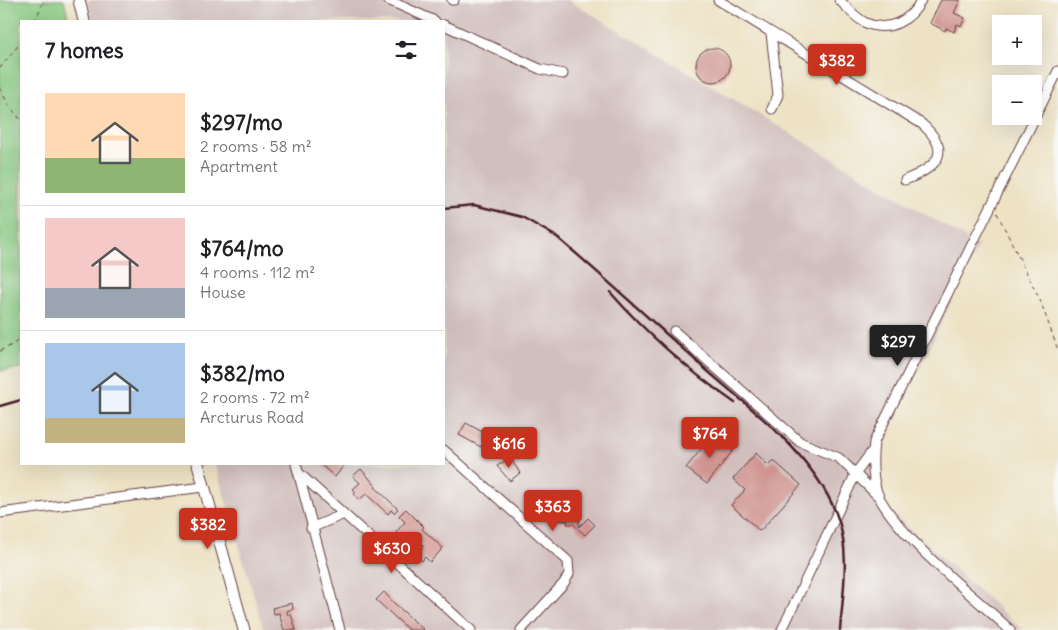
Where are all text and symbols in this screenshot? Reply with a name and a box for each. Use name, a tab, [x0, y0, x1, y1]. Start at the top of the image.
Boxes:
map controls	[992, 15, 1042, 125]
button: +	[992, 15, 1042, 65]
icon: filters	[392, 36, 420, 64]
text: 7 homes	[45, 37, 124, 64]
pin: $382	[807, 44, 867, 86]
text: $382	[819, 50, 855, 70]
button: −	[992, 75, 1042, 125]
text: $297/mo	[200, 109, 283, 136]
icon: home	[85, 113, 145, 173]
text: 2 rooms · 58 m²	[200, 136, 312, 156]
text: Apartment	[200, 156, 278, 176]
text: $764/mo	[200, 235, 283, 262]
icon: home	[85, 238, 145, 298]
text: 4 rooms · 112 m²	[200, 262, 315, 282]
text: House	[200, 282, 246, 302]
pin: $297	[868, 324, 928, 367]
text: $297	[881, 331, 915, 351]
text: $382/mo	[200, 360, 285, 387]
icon: home	[85, 363, 145, 423]
text: 2 rooms · 72 m²	[200, 387, 310, 407]
text: Arcturus Road	[200, 407, 304, 427]
pin: $764	[680, 416, 740, 459]
text: $764	[693, 423, 727, 443]
pin: $616	[479, 426, 539, 469]
text: $616	[492, 433, 526, 453]
pin: $363	[523, 490, 583, 532]
text: $363	[535, 496, 571, 516]
pin: $382	[178, 508, 238, 550]
text: $382	[190, 514, 226, 534]
pin: $630	[362, 532, 422, 574]
text: $630	[373, 538, 411, 558]

